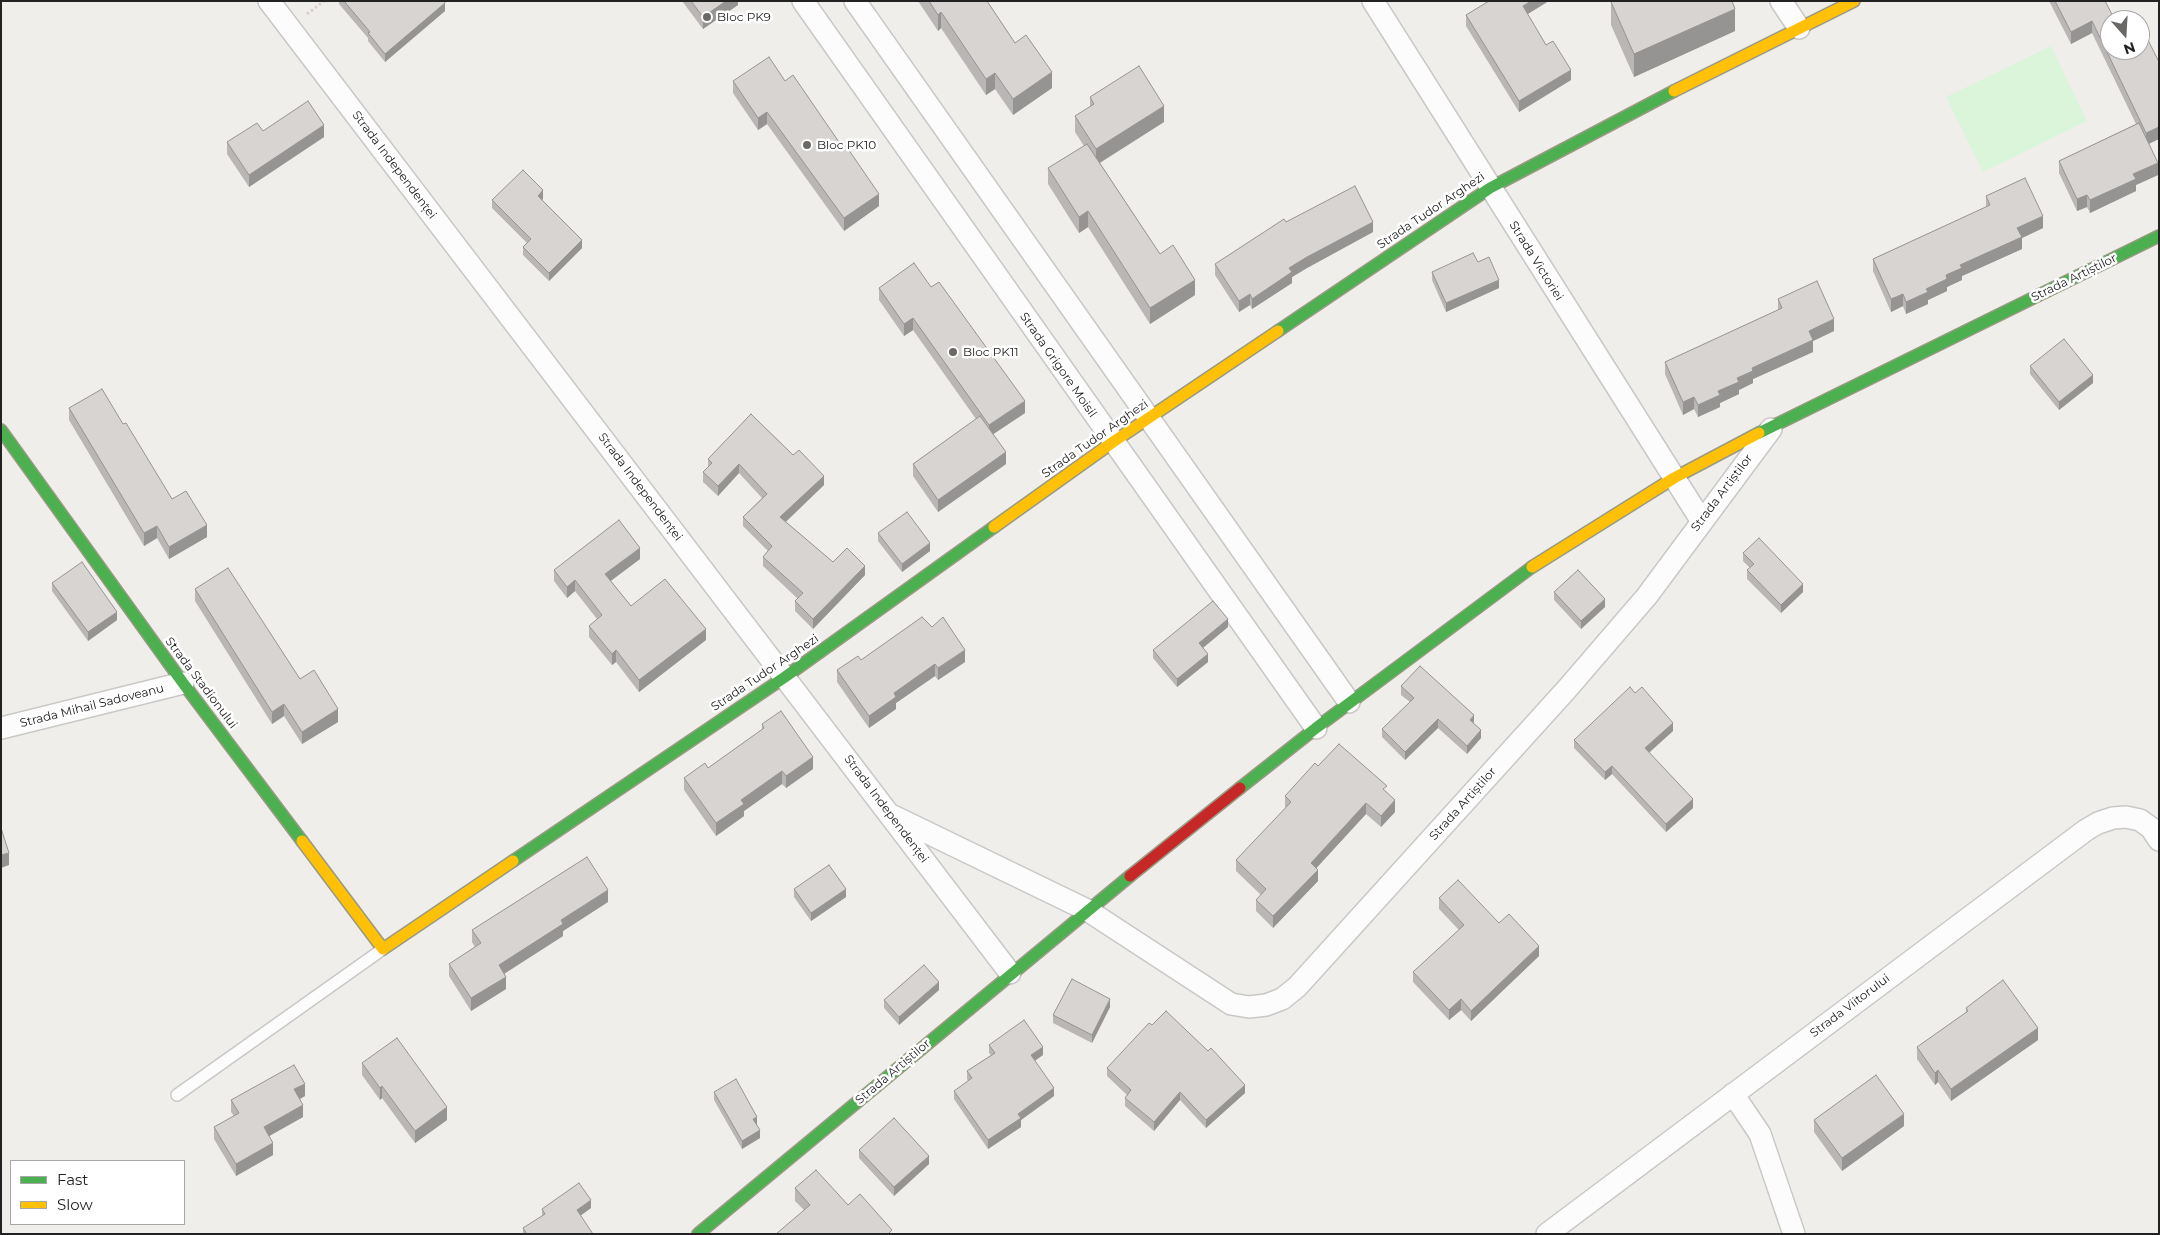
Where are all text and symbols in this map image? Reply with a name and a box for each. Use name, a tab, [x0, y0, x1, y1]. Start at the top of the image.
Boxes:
place label: Bloc PK9	[717, 10, 771, 24]
north arrow	[2100, 10, 2150, 60]
marker: Bloc PK9	[701, 11, 713, 23]
text: N	[2121, 38, 2138, 59]
street label: Strada Independenței	[349, 108, 439, 222]
place label: Bloc PK10	[817, 138, 876, 152]
marker: Bloc PK10	[801, 139, 813, 151]
street label: Strada Tudor Arghezi	[1375, 170, 1487, 252]
street label: Strada Victoriei	[1506, 219, 1566, 303]
street label: Strada Artiștilor	[2029, 251, 2119, 305]
street label: Strada Grigore Moisil	[1016, 310, 1100, 420]
place label: Bloc PK11	[963, 345, 1019, 359]
marker: Bloc PK11	[947, 346, 959, 358]
street label: Strada Tudor Arghezi	[1039, 397, 1151, 481]
street label: Strada Independenței	[595, 430, 685, 544]
street label: Strada Artiștilor	[1688, 451, 1756, 535]
street label: Strada Tudor Arghezi	[709, 632, 821, 714]
street label: Strada Stadionului	[162, 634, 240, 732]
street label: Strada Mihail Sadoveanu	[18, 681, 166, 731]
street label: Strada Independenței	[841, 752, 931, 866]
street label: Strada Artiștilor	[1426, 765, 1500, 843]
street label: Strada Viitorului	[1807, 971, 1893, 1041]
street label: Strada Artiștilor	[853, 1037, 933, 1107]
legend	[10, 1160, 185, 1225]
text: Fast	[57, 1170, 88, 1189]
text: Slow	[57, 1195, 93, 1214]

